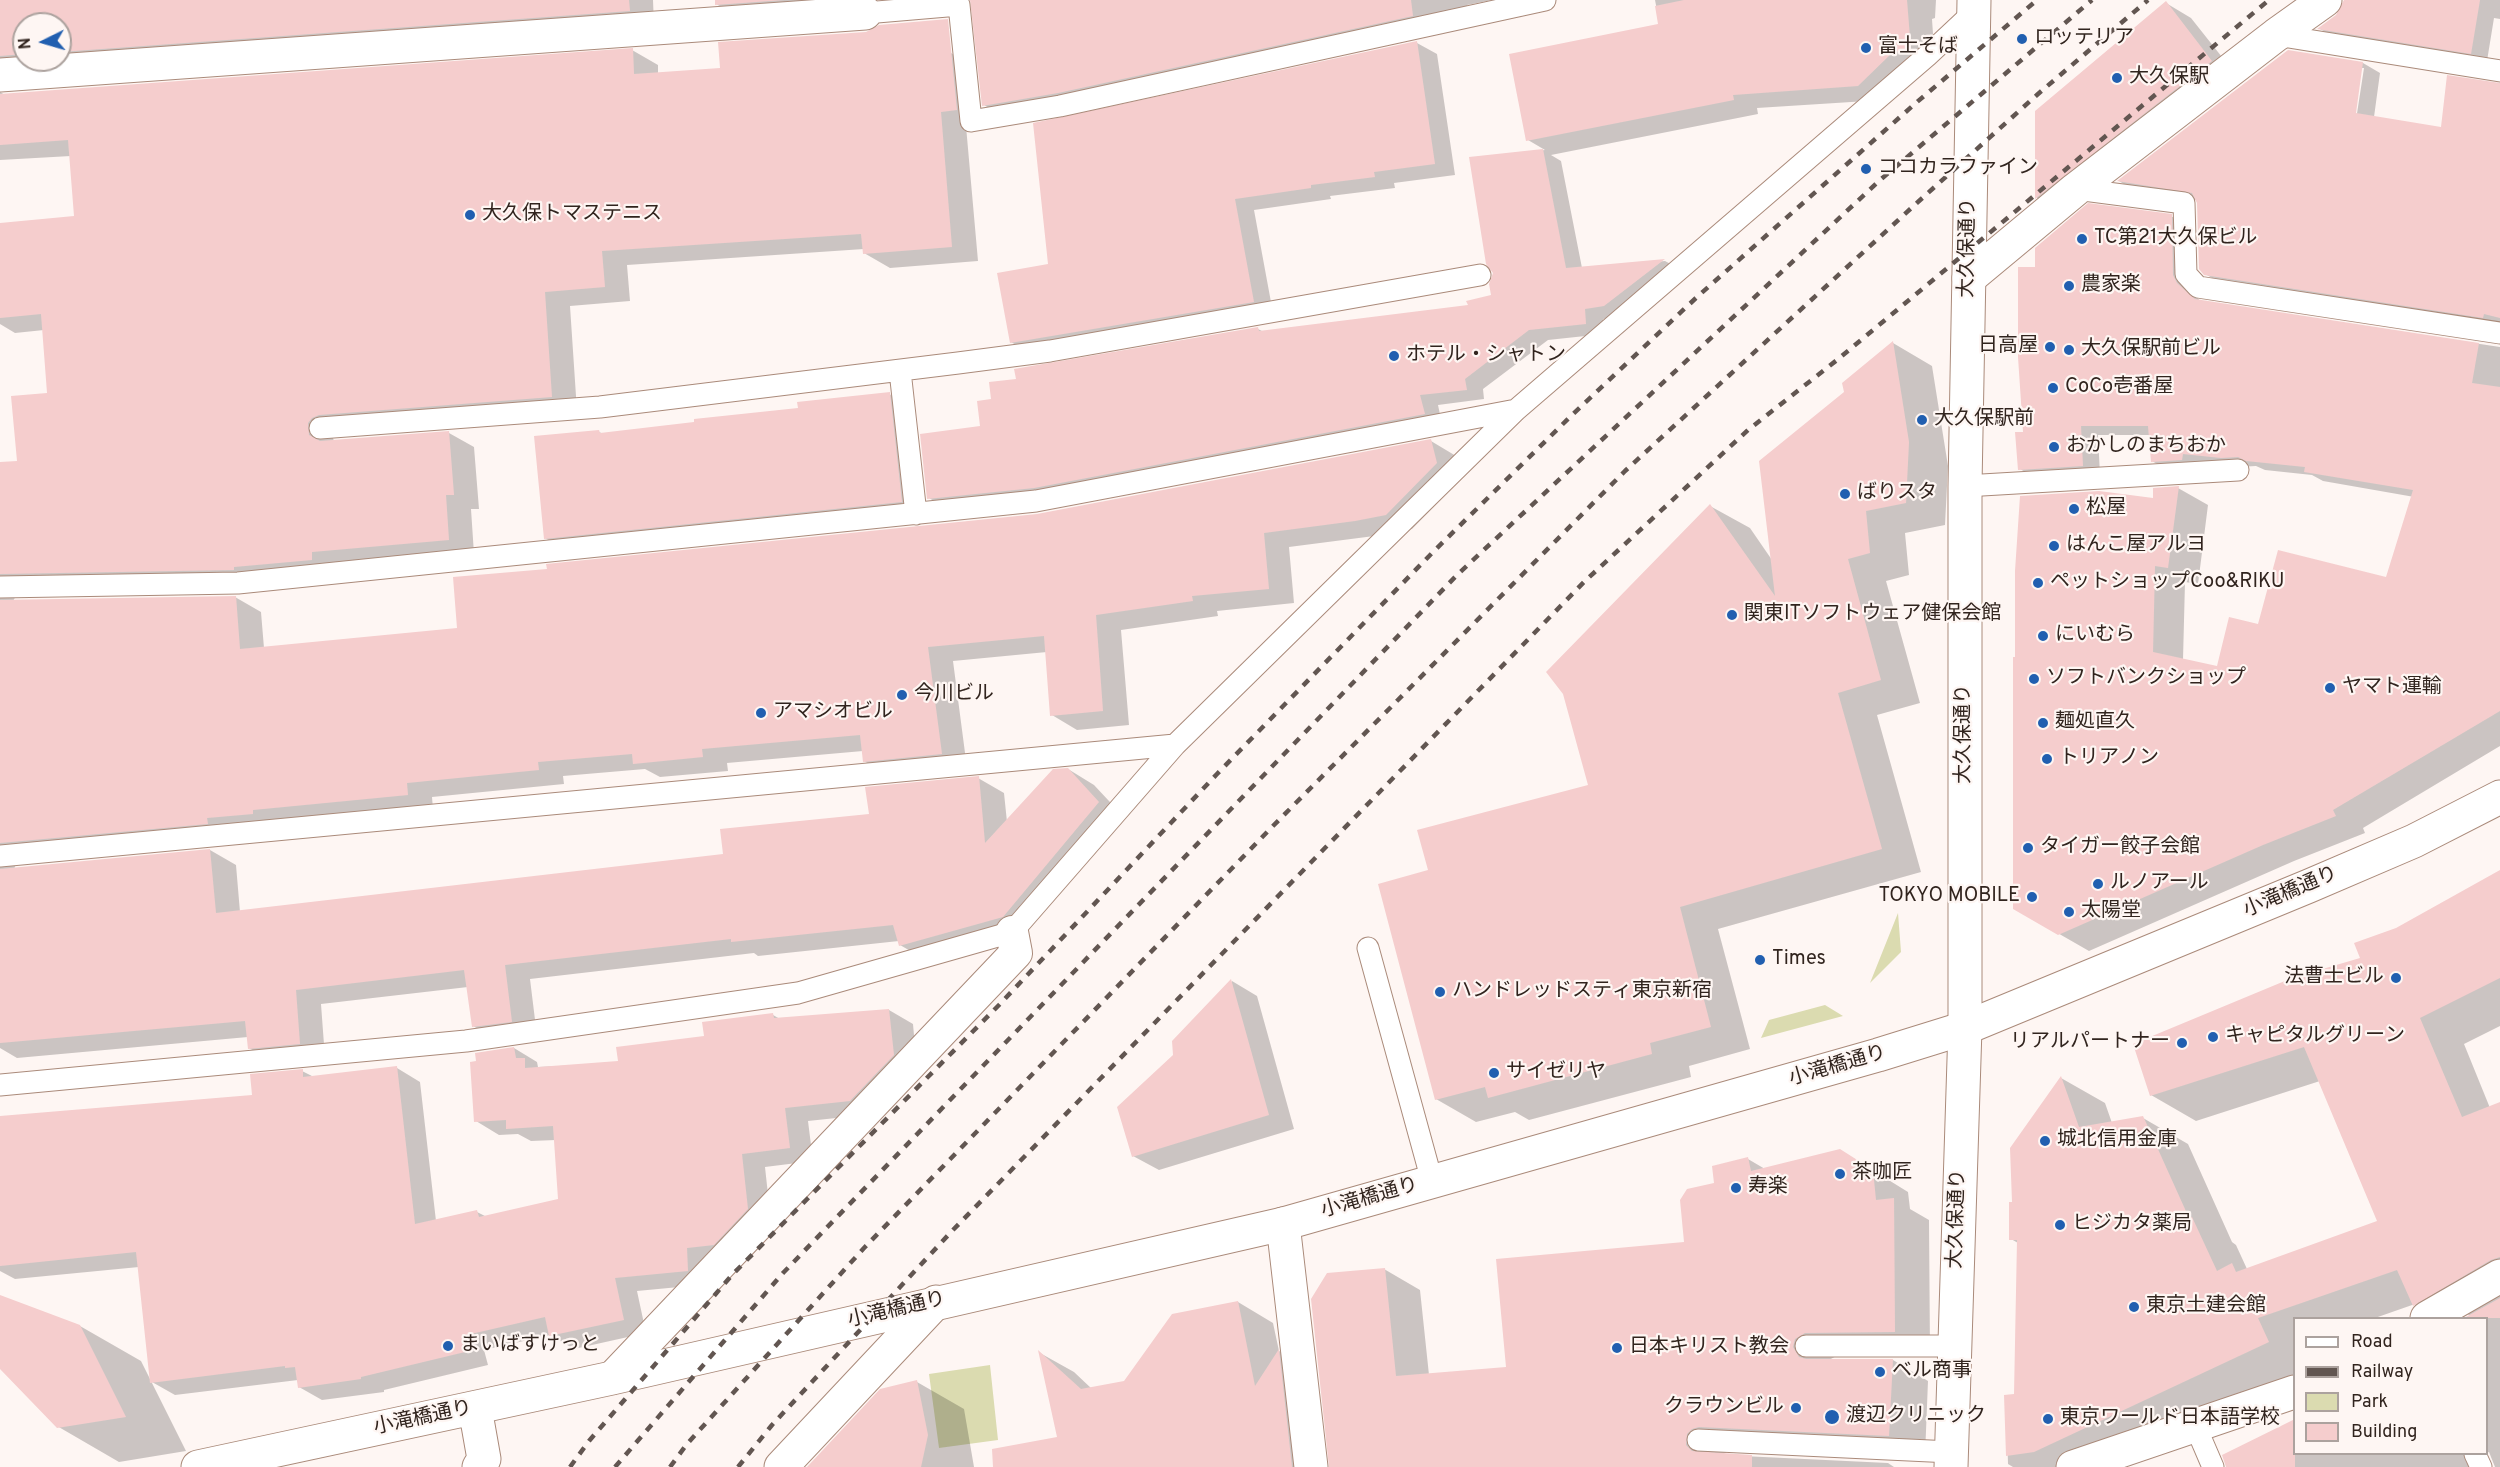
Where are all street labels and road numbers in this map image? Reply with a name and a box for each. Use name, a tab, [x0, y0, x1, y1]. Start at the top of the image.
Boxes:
street label: 大久保通り	[1956, 198, 1982, 298]
street label: 大久保通り	[1953, 684, 1977, 784]
street label: 小滝橋通り	[2240, 862, 2342, 924]
street label: 小滝橋通り	[1787, 1042, 1889, 1092]
street label: 大久保通り	[1944, 1169, 1972, 1269]
street label: 小滝橋通り	[1319, 1174, 1421, 1224]
street label: 小滝橋通り	[846, 1288, 948, 1334]
street label: 小滝橋通り	[372, 1397, 474, 1441]

